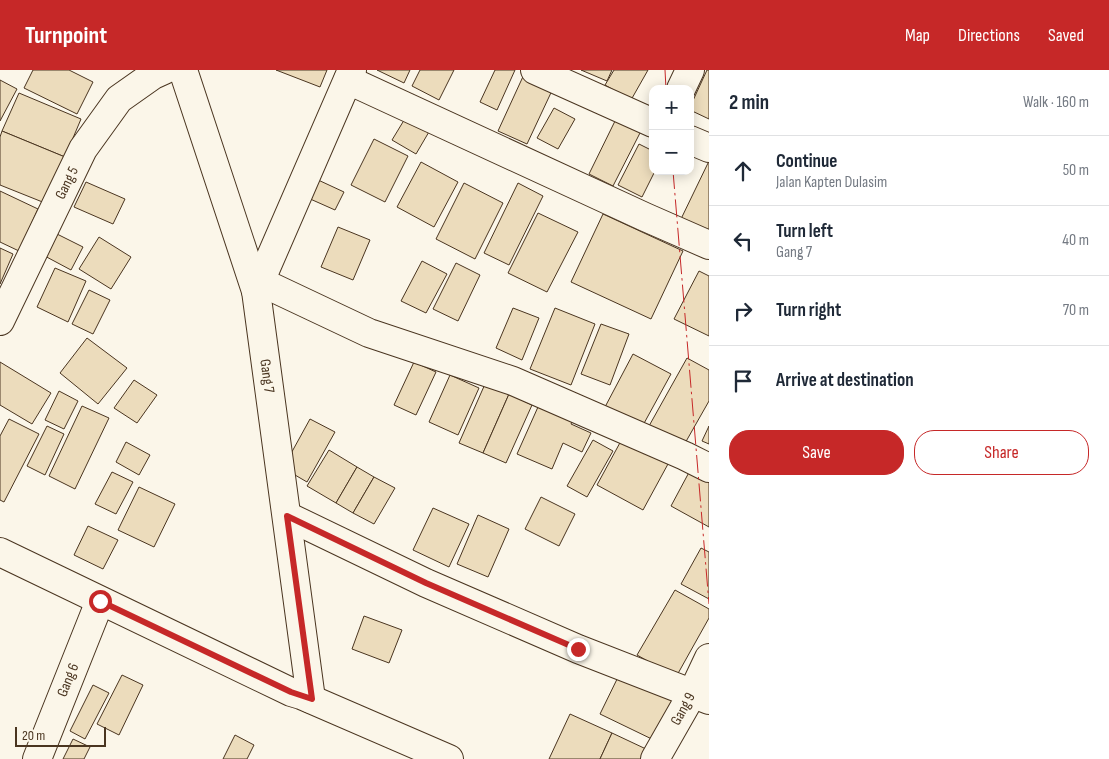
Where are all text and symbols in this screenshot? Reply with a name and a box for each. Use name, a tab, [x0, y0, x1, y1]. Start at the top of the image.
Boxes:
text: Turnpoint	[25, 21, 107, 50]
text: Map	[905, 25, 930, 46]
text: Directions	[958, 25, 1020, 46]
text: Saved	[1048, 25, 1084, 46]
map controls	[649, 85, 694, 175]
button: +	[649, 85, 694, 130]
text: 2 min	[729, 90, 769, 115]
text: Walk · 160 m	[1023, 93, 1089, 112]
button: −	[649, 130, 694, 175]
text: Continue	[776, 150, 837, 173]
icon: ahead	[729, 157, 757, 185]
text: 50 m	[1063, 161, 1089, 180]
street label: Gang 5	[51, 164, 83, 202]
text: Jalan Kapten Dulasim	[776, 173, 887, 192]
text: Turn left	[776, 220, 833, 243]
icon: left	[729, 227, 757, 255]
text: 40 m	[1062, 231, 1089, 250]
text: Gang 7	[776, 243, 812, 262]
icon: right	[729, 297, 757, 325]
text: Turn right	[776, 299, 841, 322]
text: 70 m	[1063, 301, 1089, 320]
street label: Gang 7	[255, 358, 279, 394]
icon: arrive	[729, 367, 757, 395]
text: Arrive at destination	[776, 369, 914, 392]
button: Save	[729, 430, 904, 475]
button: Share	[914, 430, 1089, 475]
route start	[89, 590, 112, 613]
route end	[567, 638, 590, 661]
street label: Gang 6	[53, 660, 83, 700]
street label: Gang 9	[666, 689, 700, 729]
scale bar	[15, 724, 106, 747]
text: 20 m	[22, 727, 45, 744]

